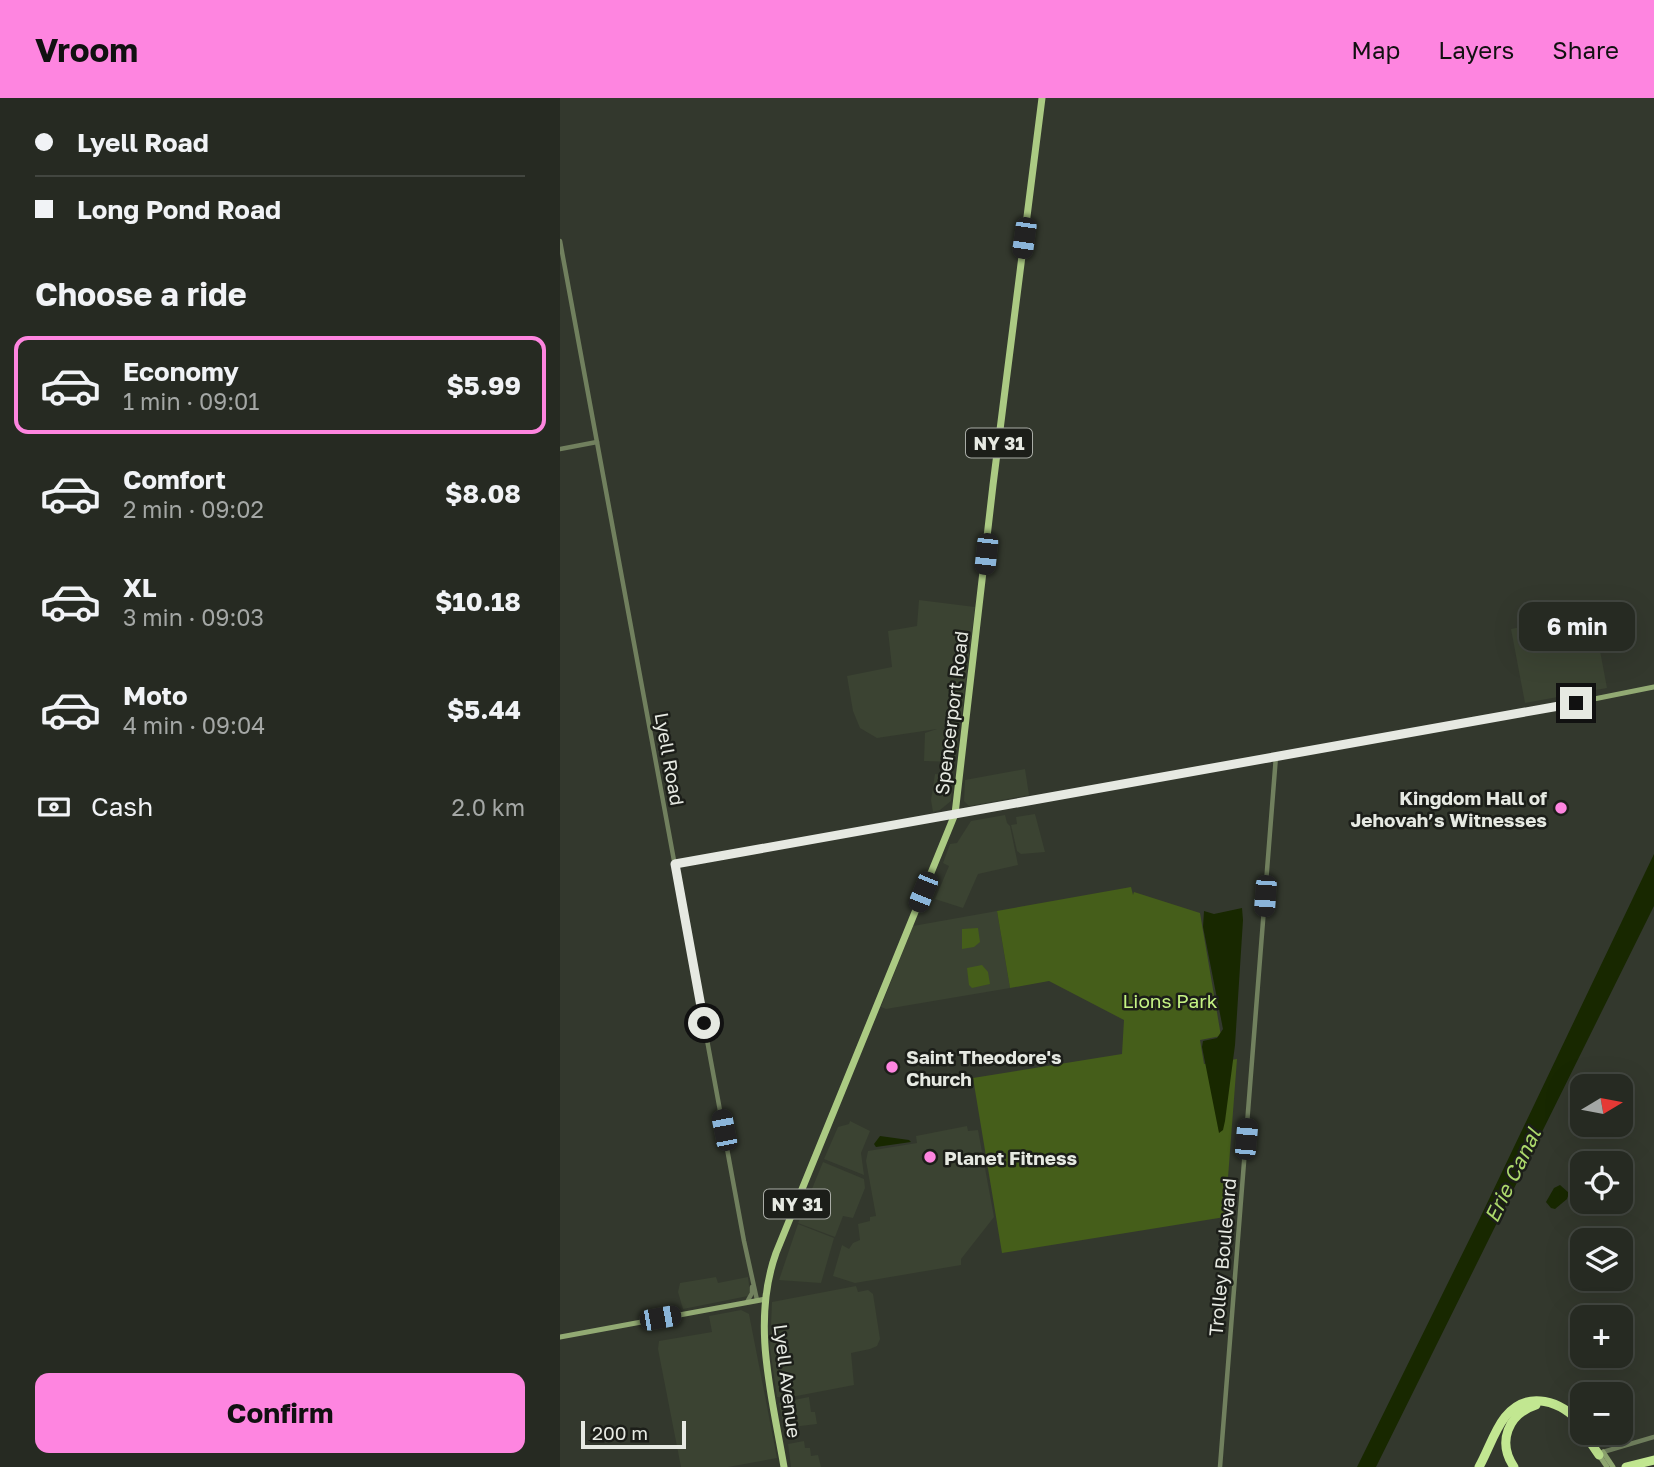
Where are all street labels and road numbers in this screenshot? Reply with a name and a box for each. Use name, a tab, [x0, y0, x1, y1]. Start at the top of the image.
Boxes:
road number: NY 31	[966, 428, 1032, 458]
street label: Spencerport Road	[930, 630, 972, 796]
street label: Lyell Road	[651, 711, 689, 807]
street label: Trolley Boulevard	[1204, 1177, 1240, 1337]
road number: NY 31	[764, 1190, 830, 1218]
street label: Lyell Avenue	[770, 1323, 806, 1439]

